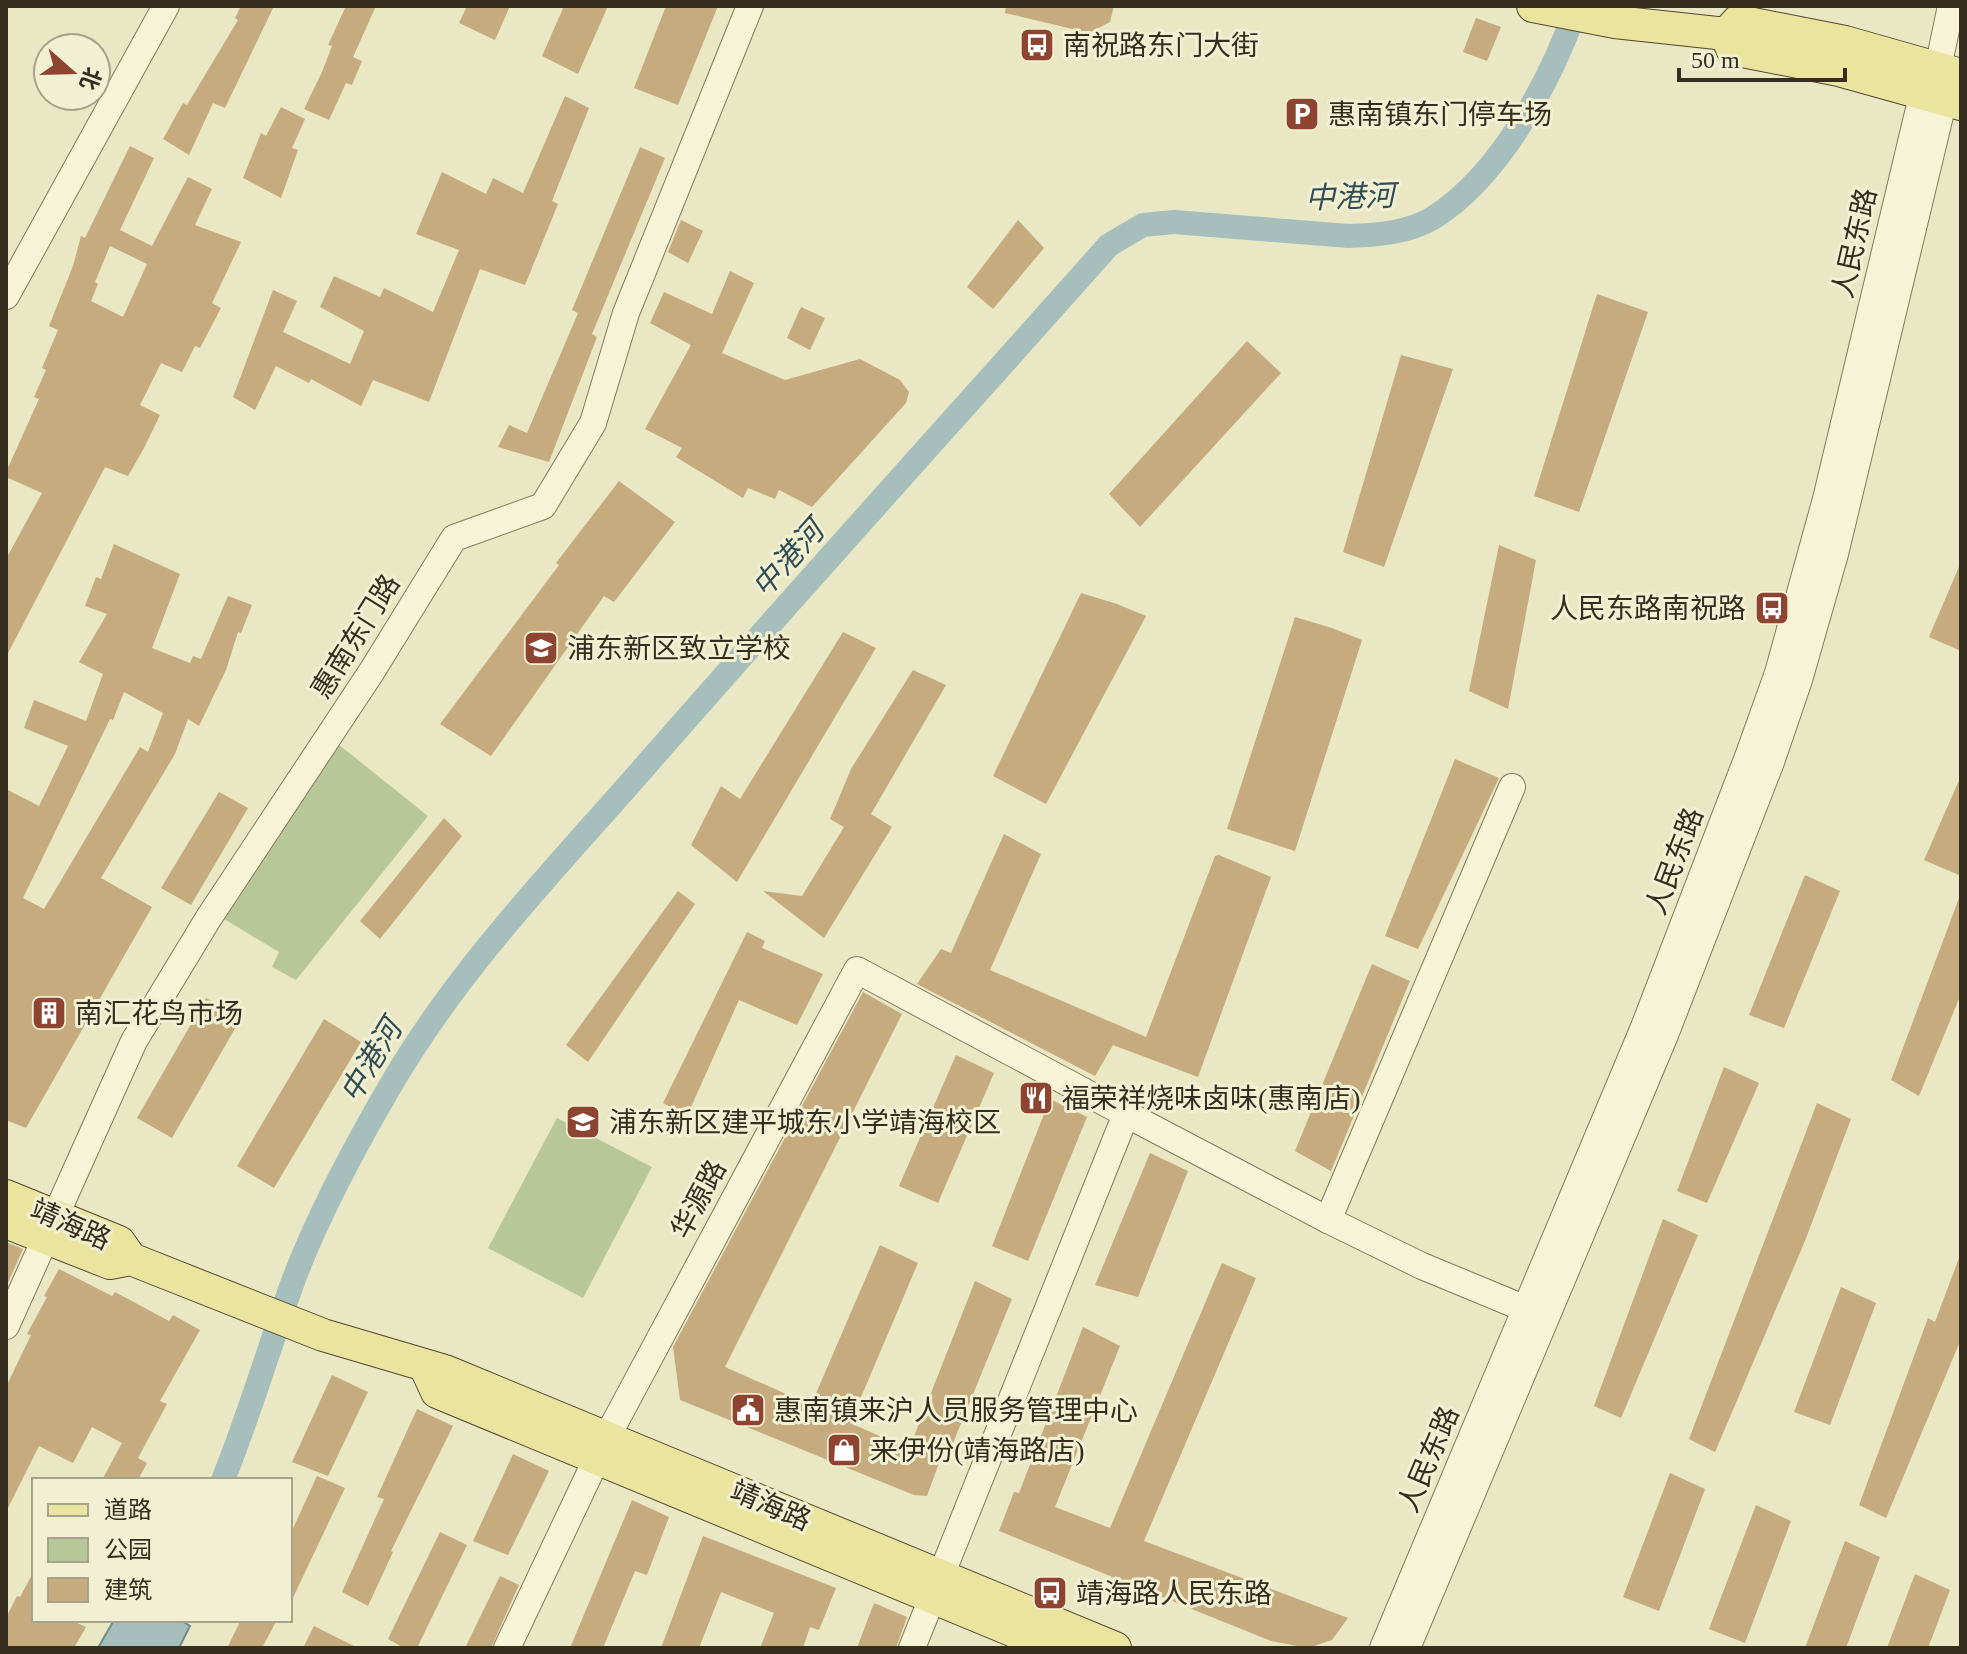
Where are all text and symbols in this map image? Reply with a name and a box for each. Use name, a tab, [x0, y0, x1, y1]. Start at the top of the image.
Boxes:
bus stop icon: 南祝路东门大街	[1018, 26, 1056, 64]
place label: 南祝路东门大街	[1063, 30, 1259, 61]
north arrow	[32, 32, 112, 112]
scale bar	[1679, 32, 1845, 82]
text: 50 m	[1691, 47, 1740, 73]
text: 北	[75, 64, 106, 93]
parking icon: 惠南镇东门停车场	[1283, 95, 1321, 133]
place label: 惠南镇东门停车场	[1328, 99, 1552, 130]
water label: 中港河	[1304, 178, 1401, 215]
street label: 人民东路	[1827, 185, 1882, 301]
water label: 中港河	[745, 510, 833, 603]
street label: 惠南东门路	[305, 569, 406, 704]
bus stop icon: 人民东路南祝路	[1753, 589, 1791, 627]
place label: 人民东路南祝路	[1550, 593, 1746, 624]
school or university icon: 浦东新区致立学校	[522, 629, 560, 667]
place label: 浦东新区致立学校	[567, 633, 791, 664]
street label: 人民东路	[1640, 803, 1709, 919]
building icon: 南汇花鸟市场	[30, 994, 68, 1032]
place label: 南汇花鸟市场	[75, 998, 243, 1029]
water label: 中港河	[333, 1009, 410, 1108]
restaurant icon: 福荣祥烧味卤味(惠南店)	[1017, 1079, 1055, 1117]
place label: 福荣祥烧味卤味(惠南店)	[1062, 1083, 1361, 1114]
school or university icon: 浦东新区建平城东小学靖海校区	[564, 1103, 602, 1141]
place label: 浦东新区建平城东小学靖海校区	[609, 1107, 1001, 1138]
street label: 华源路	[665, 1155, 732, 1244]
street label: 靖海路	[26, 1193, 115, 1256]
public building icon: 惠南镇来沪人员服务管理中心	[729, 1391, 767, 1429]
place label: 惠南镇来沪人员服务管理中心	[774, 1395, 1138, 1426]
street label: 人民东路	[1392, 1402, 1465, 1517]
shop icon: 来伊份(靖海路店)	[825, 1431, 863, 1469]
place label: 来伊份(靖海路店)	[870, 1435, 1085, 1466]
street label: 靖海路	[726, 1475, 816, 1536]
legend	[32, 1478, 292, 1622]
text: 道路	[104, 1497, 152, 1523]
text: 公园	[104, 1537, 152, 1563]
bus stop icon: 靖海路人民东路	[1031, 1574, 1069, 1612]
text: 建筑	[104, 1577, 152, 1603]
place label: 靖海路人民东路	[1076, 1578, 1272, 1609]

